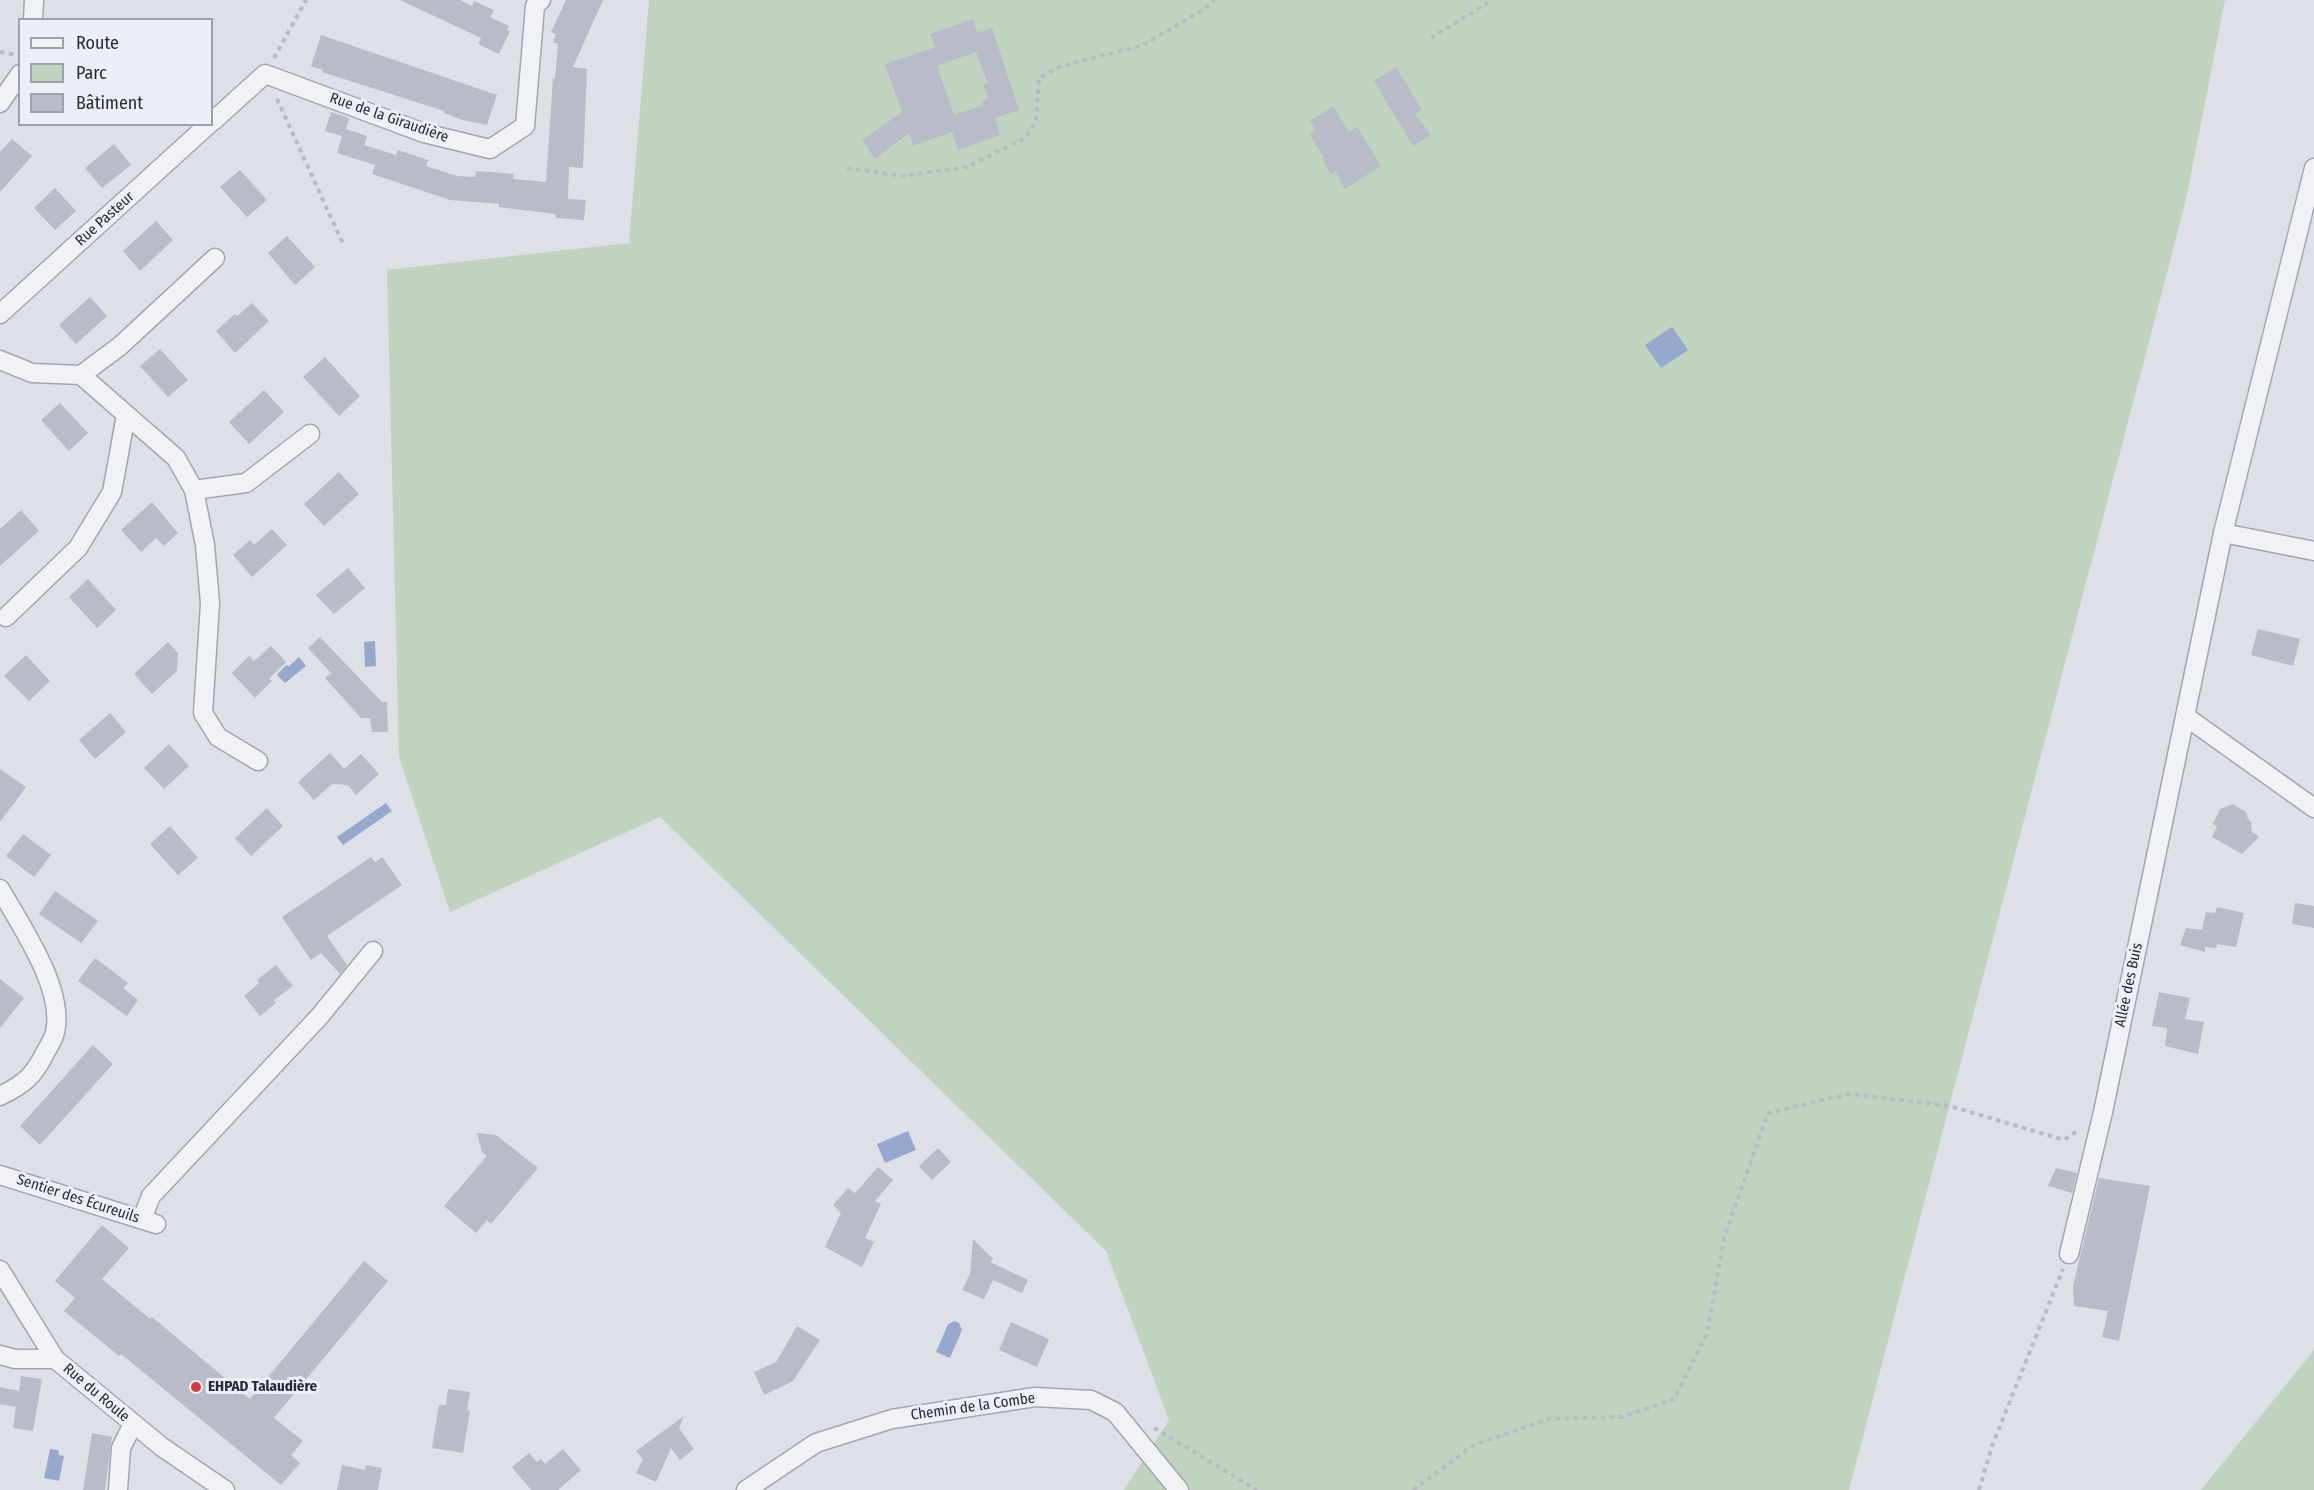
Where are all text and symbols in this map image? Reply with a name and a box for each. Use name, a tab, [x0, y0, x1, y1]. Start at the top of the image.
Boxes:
legend	[18, 18, 213, 126]
text: Route	[76, 32, 119, 54]
text: Parc	[76, 62, 107, 84]
street label: Rue de la Giraudière	[327, 89, 451, 147]
text: Bâtiment	[76, 92, 143, 114]
street label: Rue Pasteur	[72, 188, 138, 250]
street label: Allée des Buis	[2111, 941, 2147, 1029]
street label: Sentier des Écureuils	[14, 1171, 142, 1227]
street label: Rue du Roule	[59, 1360, 133, 1426]
place label: EHPAD Talaudière	[208, 1378, 317, 1396]
marker: EHPAD Talaudière	[189, 1380, 203, 1394]
street label: Chemin de la Combe	[910, 1389, 1036, 1425]

